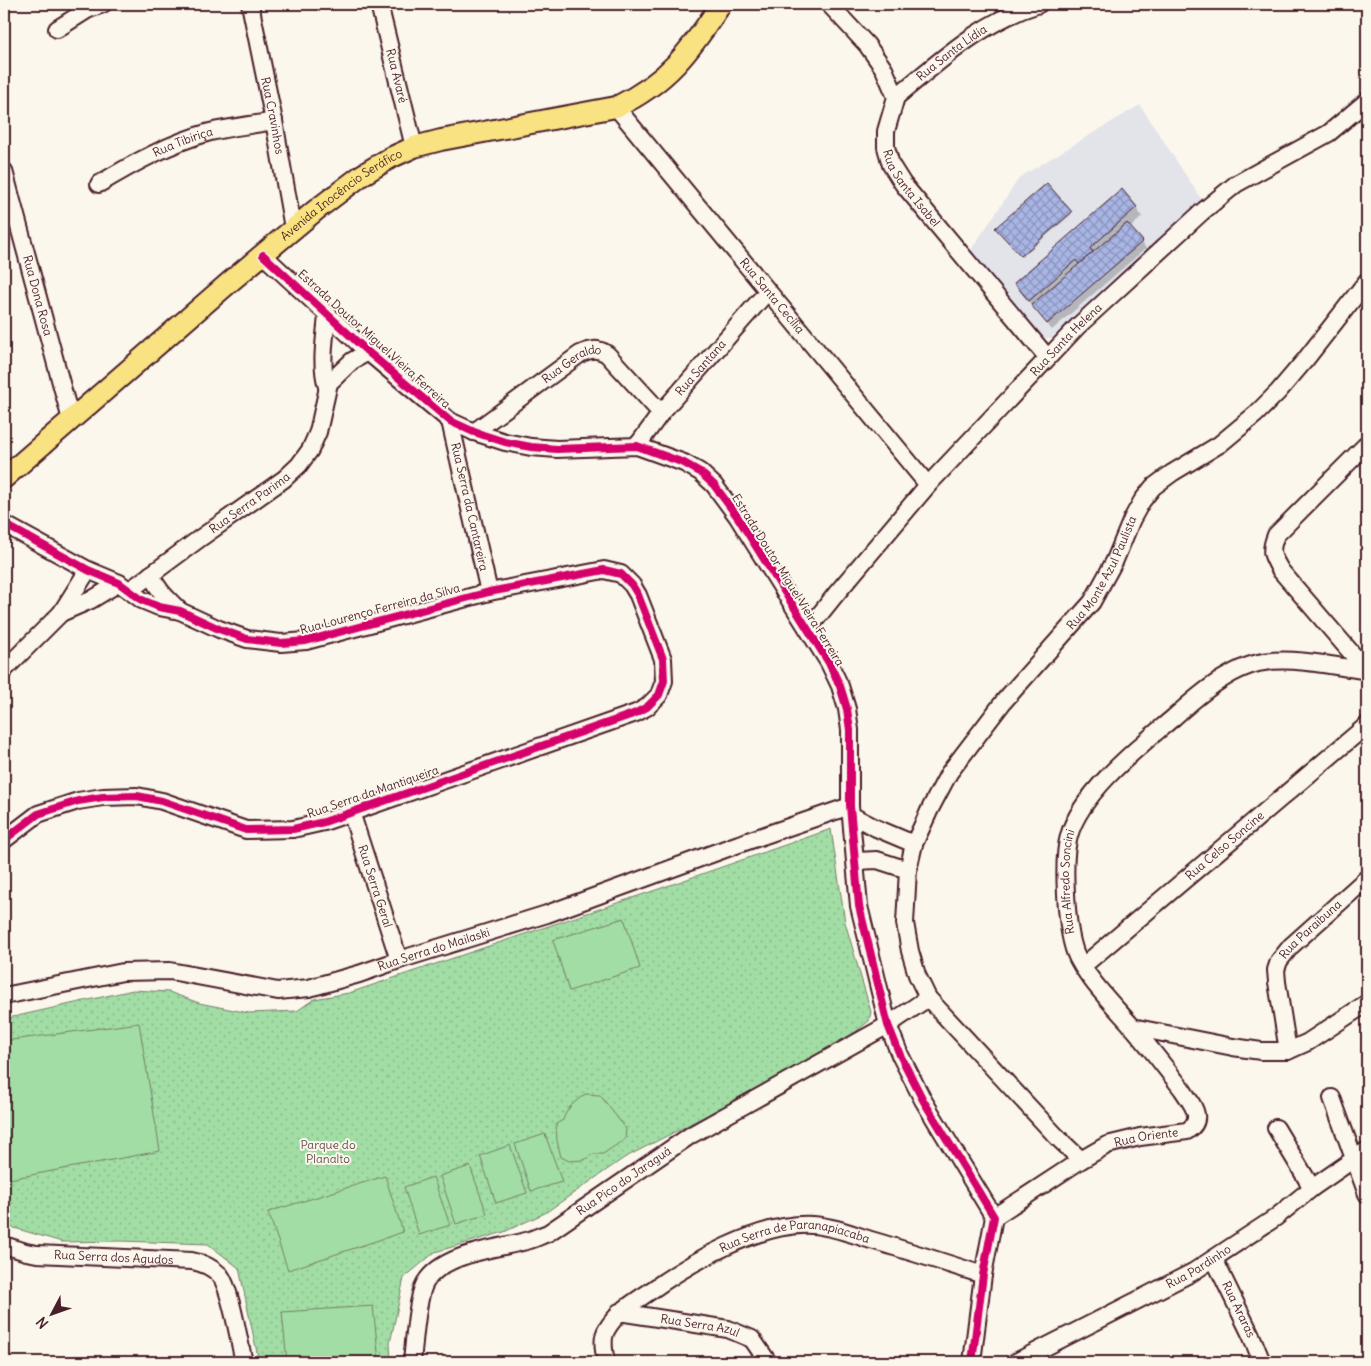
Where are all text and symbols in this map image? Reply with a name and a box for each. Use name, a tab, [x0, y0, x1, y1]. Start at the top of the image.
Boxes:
street label: Rua Santa Lídia	[913, 21, 989, 84]
street label: Rua Avaré	[383, 47, 411, 105]
street label: Rua Cravinhos	[258, 76, 288, 155]
street label: Rua Tibiriça	[150, 124, 214, 160]
street label: Avenida Inocêncio Seráfico	[277, 145, 405, 244]
street label: Rua Santa Isabel	[880, 148, 943, 230]
street label: Rua Dona Rosa	[20, 254, 56, 338]
street label: Rua Santa Cecília	[737, 255, 808, 337]
street label: Estrada Doutor Miguel Vieira Ferreira	[295, 266, 454, 411]
street label: Rua Santa Helena	[1027, 300, 1105, 379]
street label: Rua Santana	[672, 336, 729, 398]
street label: Rua Geraldo	[539, 342, 603, 387]
street label: Rua Serra da Cantareira	[448, 441, 492, 573]
street label: Rua Serra Parima	[206, 469, 293, 536]
street label: Estrada Doutor Miguel Vieira Ferreira	[729, 491, 848, 669]
street label: Rua Monte Azul Paulista	[1063, 513, 1139, 632]
street label: Rua Lourenço Ferreira da Silva	[298, 580, 462, 637]
street label: Rua Serra da Mantiqueira	[305, 762, 441, 821]
street label: Rua Celso Soncine	[1182, 808, 1267, 883]
street label: Rua Alfredo Soncini	[1057, 827, 1078, 936]
street label: Rua Serra Geral	[355, 843, 396, 929]
street label: Rua Paraibuna	[1276, 896, 1344, 962]
street label: Rua Serra do Mailaski	[376, 924, 491, 974]
street label: Rua Oriente	[1112, 1124, 1179, 1150]
park label: Parque do Planalto	[300, 1137, 356, 1166]
street label: Rua Pico do Jaraguá	[573, 1143, 674, 1218]
street label: Rua Serra de Paranapiacaba	[717, 1217, 872, 1256]
street label: Rua Pardinho	[1163, 1241, 1234, 1291]
street label: Rua Serra dos Agudos	[54, 1247, 174, 1267]
street label: Rua Araras	[1219, 1279, 1259, 1340]
north arrow	[28, 1288, 78, 1338]
street label: Rua Serra Azul	[659, 1311, 742, 1340]
text: N	[32, 1313, 52, 1332]

